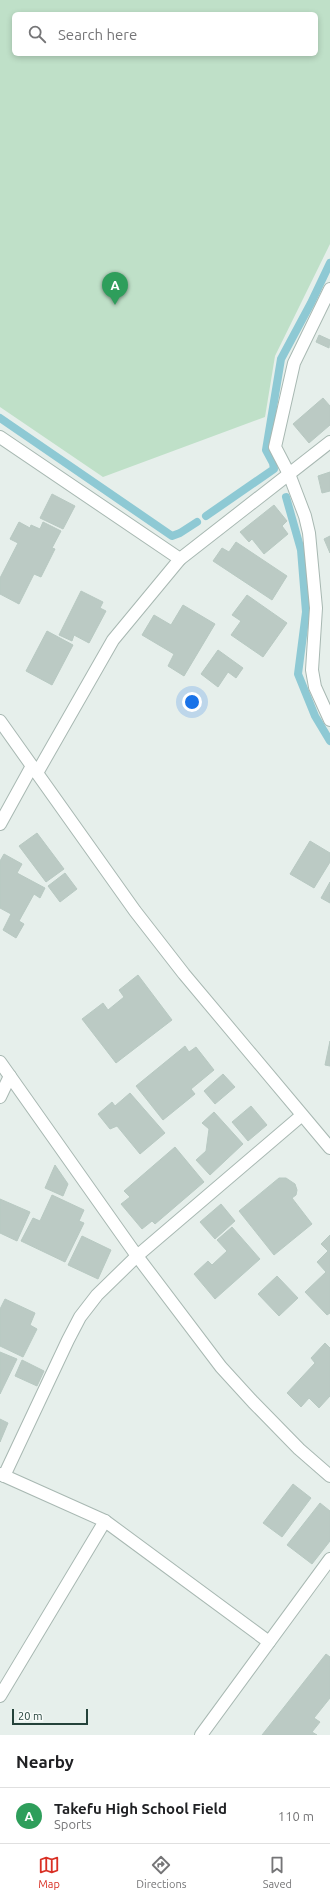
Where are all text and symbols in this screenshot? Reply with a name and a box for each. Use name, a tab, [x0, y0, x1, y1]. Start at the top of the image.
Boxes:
search box	[12, 12, 318, 56]
icon: search	[26, 23, 48, 45]
text: Search here	[58, 26, 137, 43]
pin: A	[102, 272, 128, 305]
your location	[182, 692, 202, 712]
scale bar	[12, 1707, 88, 1726]
text: 20 m	[18, 1710, 42, 1722]
text: Nearby	[16, 1752, 74, 1771]
text: Takefu High School Field	[54, 1800, 227, 1817]
text: A	[24, 1809, 34, 1823]
text: 110 m	[278, 1809, 314, 1823]
text: Sports	[54, 1817, 92, 1831]
tab: Map	[38, 1854, 60, 1890]
tab: Directions	[136, 1854, 186, 1890]
tab: Saved	[263, 1854, 292, 1890]

